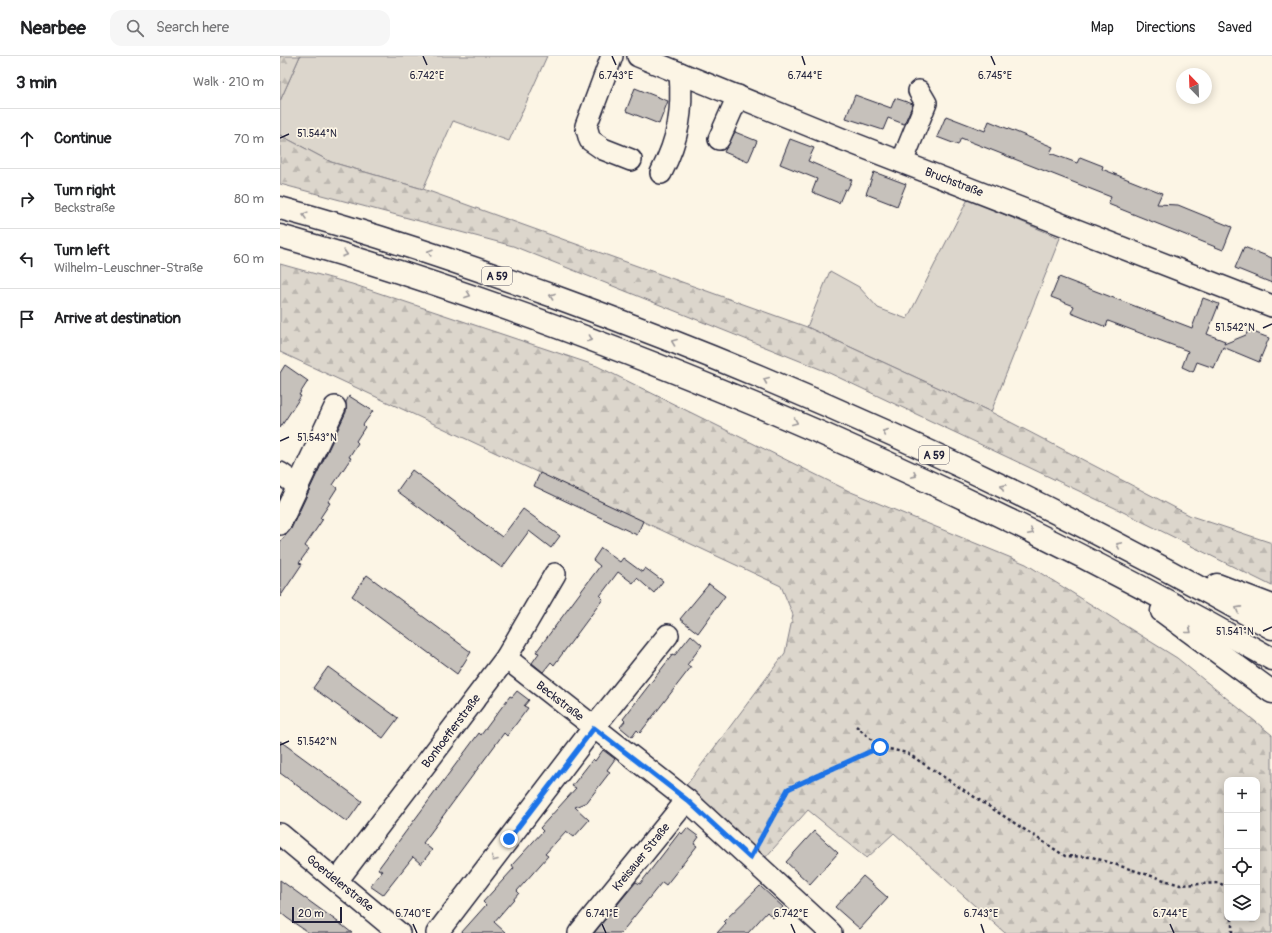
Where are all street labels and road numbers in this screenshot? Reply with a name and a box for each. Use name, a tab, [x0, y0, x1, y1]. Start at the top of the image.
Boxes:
street label: Bruchstraße	[922, 164, 985, 200]
road number: A 59	[482, 267, 512, 285]
road number: A 59	[919, 446, 949, 464]
street label: Beckstraße	[533, 678, 587, 725]
street label: Bonhoefferstraße	[419, 691, 484, 771]
street label: Kreisauer Straße	[609, 820, 673, 894]
street label: Goerdelerstraße	[303, 852, 376, 915]

